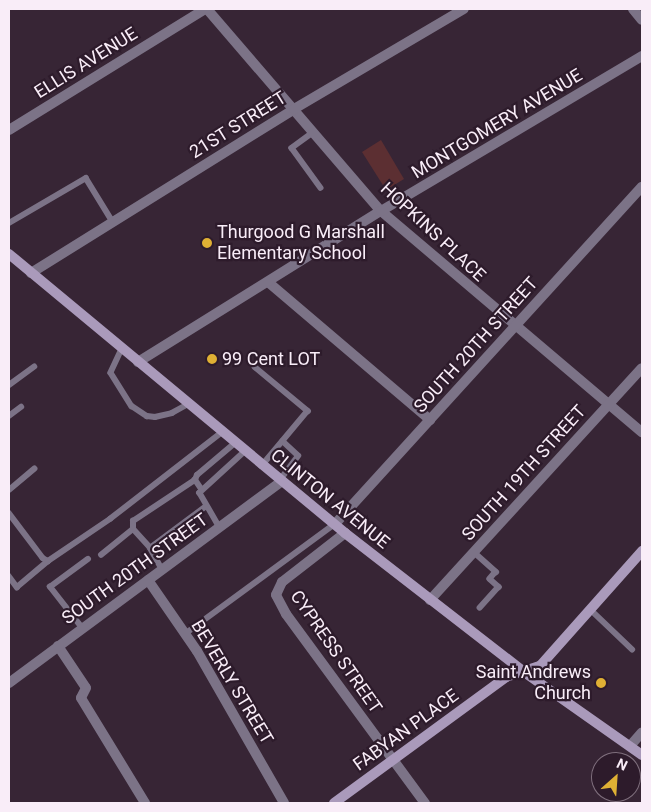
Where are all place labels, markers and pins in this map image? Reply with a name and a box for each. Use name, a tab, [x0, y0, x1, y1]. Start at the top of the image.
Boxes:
place label: Thurgood G Marshall Elementary School	[217, 222, 385, 264]
marker: Thurgood G Marshall Elementary School	[201, 237, 213, 249]
place label: 99 Cent LOT	[222, 348, 320, 370]
marker: 99 Cent LOT	[206, 353, 218, 365]
place label: Saint Andrews Church	[476, 662, 591, 704]
marker: Saint Andrews Church	[595, 677, 607, 689]

